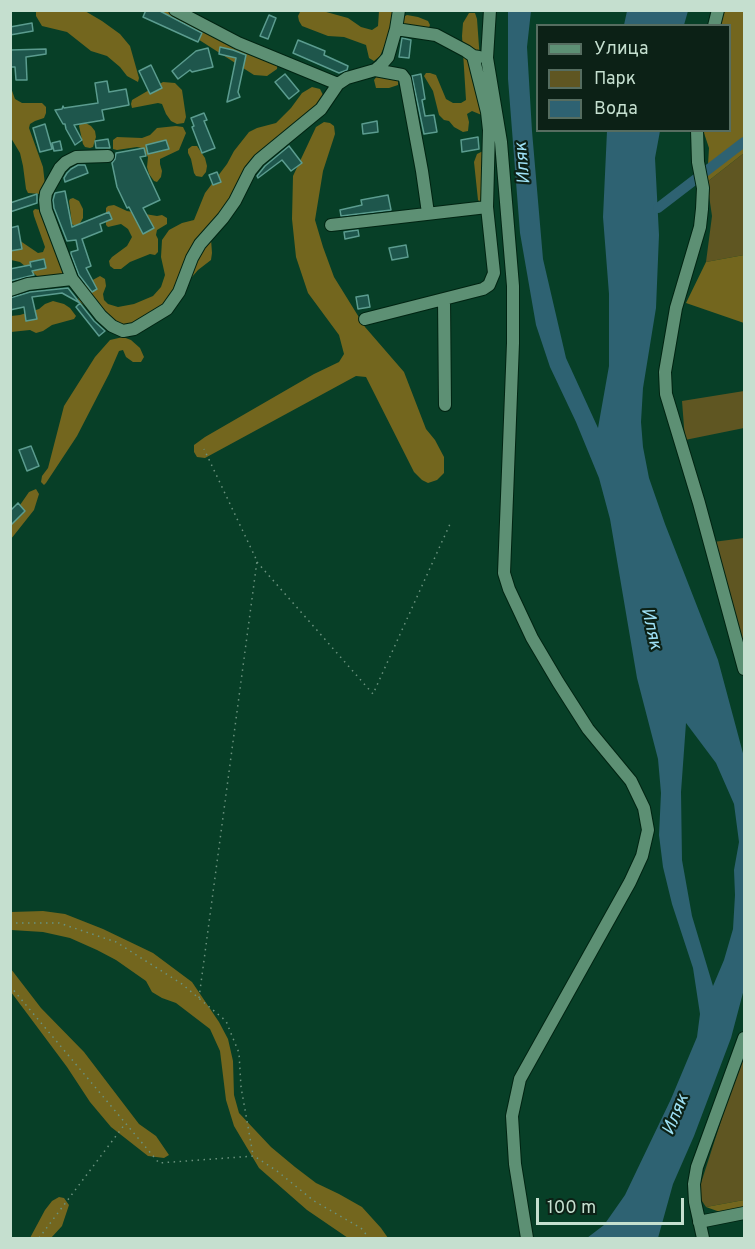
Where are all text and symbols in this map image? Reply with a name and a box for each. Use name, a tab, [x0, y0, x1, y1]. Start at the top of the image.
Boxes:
legend	[536, 24, 731, 132]
text: Улица	[594, 38, 648, 61]
text: Парк	[594, 68, 636, 91]
text: Вода	[594, 98, 638, 121]
water label: Иляк	[511, 141, 537, 185]
water label: Иляк	[635, 606, 665, 652]
water label: Иляк	[659, 1091, 695, 1139]
scale bar	[539, 1186, 688, 1224]
text: 100 m	[547, 1197, 596, 1220]

